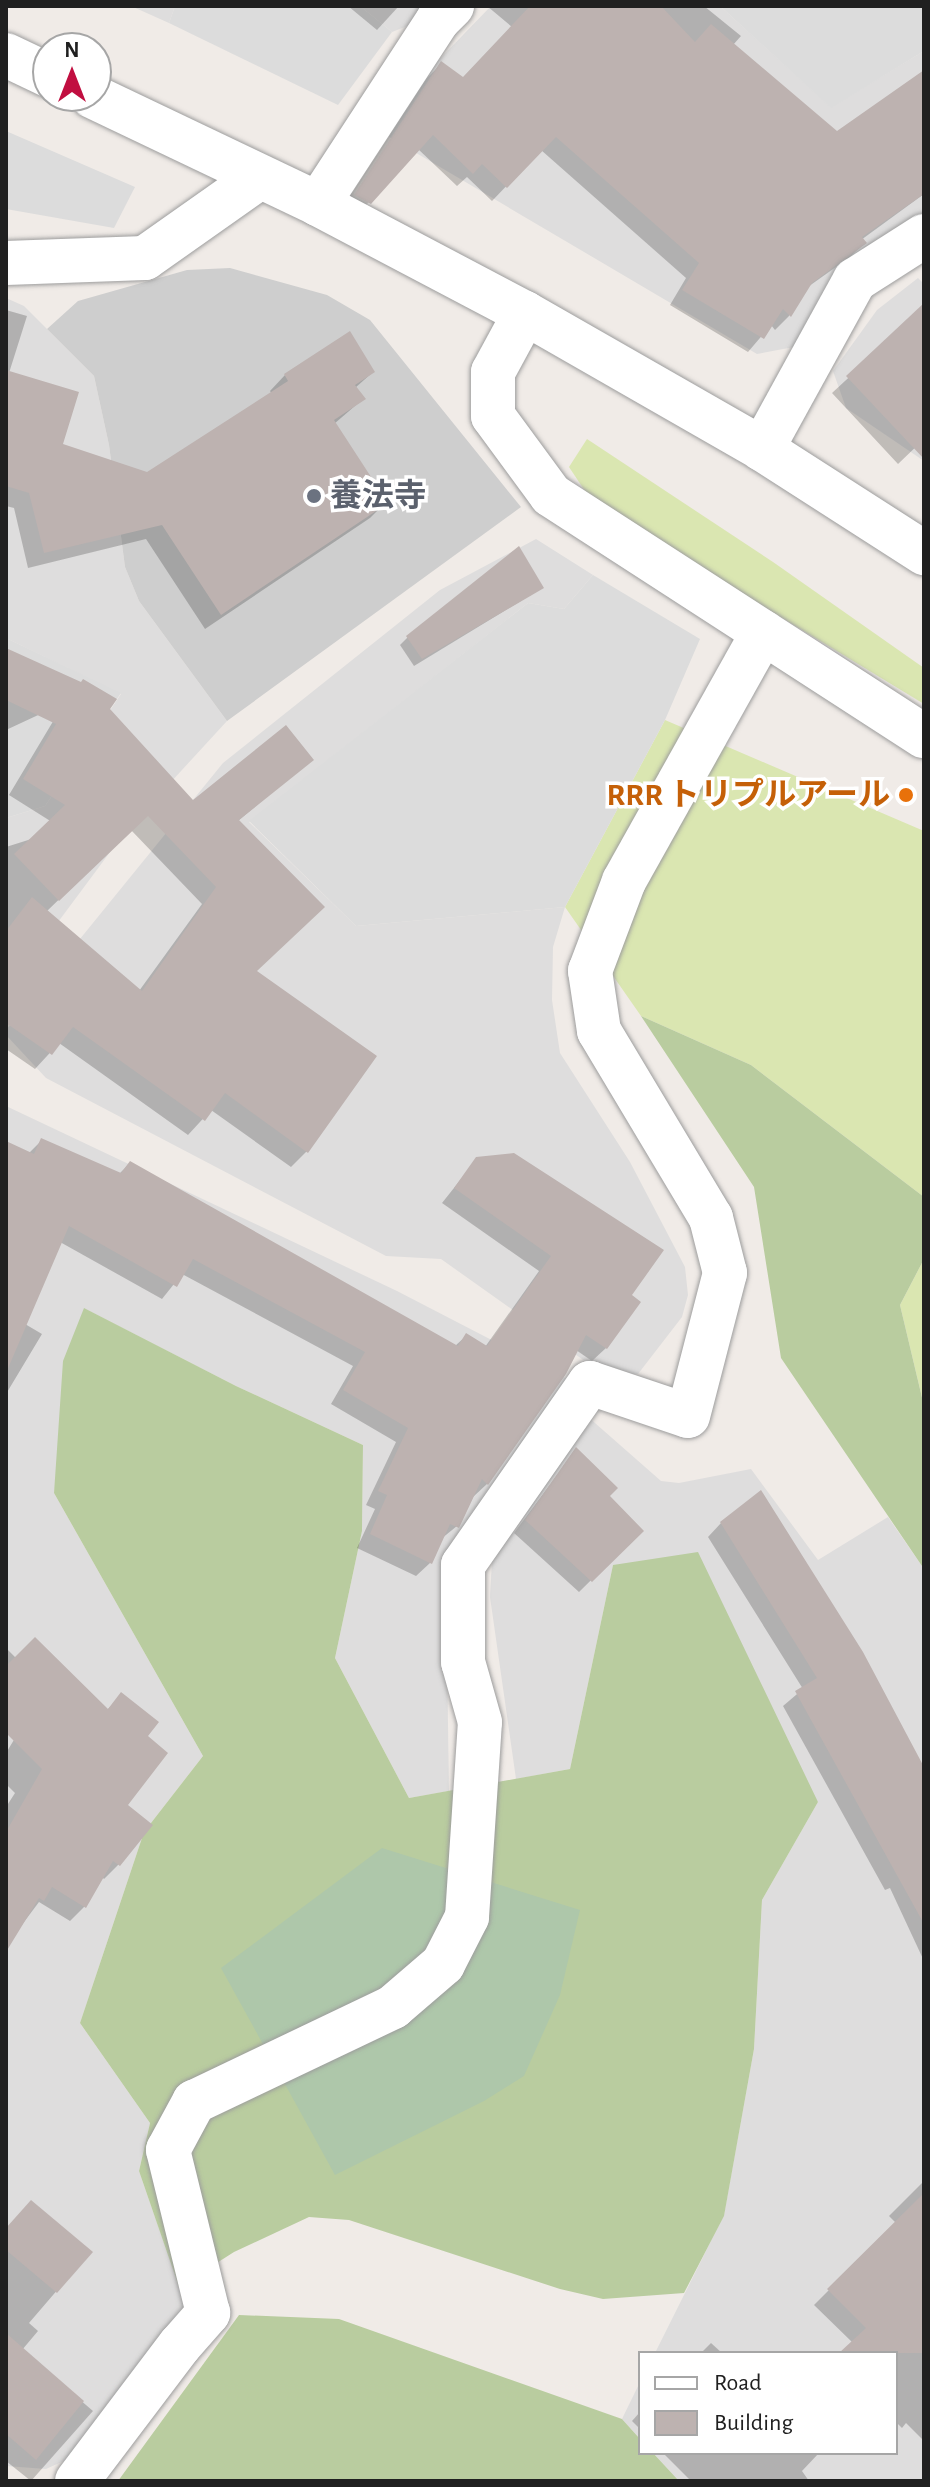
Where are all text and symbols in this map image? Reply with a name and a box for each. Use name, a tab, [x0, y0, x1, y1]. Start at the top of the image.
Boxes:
north arrow	[32, 32, 112, 112]
text: N	[64, 39, 80, 61]
place label: 養法寺	[330, 477, 426, 515]
marker: 養法寺	[305, 487, 323, 505]
place label: RRR トリプルアール	[606, 776, 890, 814]
marker: RRR トリプルアール	[897, 786, 915, 804]
legend	[638, 2351, 898, 2455]
text: Road	[714, 2371, 762, 2395]
text: Building	[714, 2411, 793, 2435]

